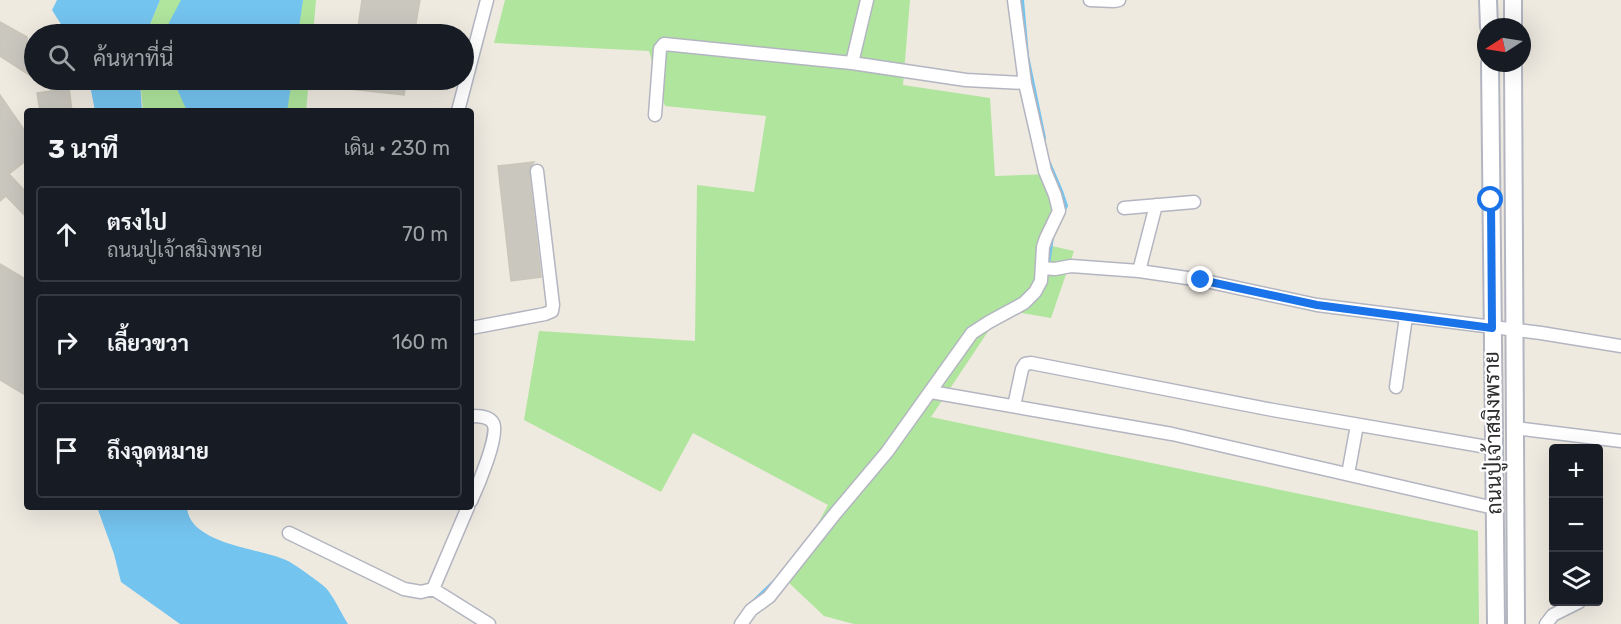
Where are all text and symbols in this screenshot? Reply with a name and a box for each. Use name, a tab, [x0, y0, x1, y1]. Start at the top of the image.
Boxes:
north arrow	[1477, 18, 1531, 72]
search box	[24, 24, 474, 90]
icon: search	[45, 41, 78, 74]
text: ค้นหาที่นี่	[93, 45, 173, 72]
text: 3 นาที	[48, 134, 118, 165]
text: เดิน · 230 m	[344, 136, 450, 160]
route start	[1477, 186, 1503, 212]
text: ตรงไป	[107, 209, 167, 236]
icon: ahead	[50, 218, 83, 251]
text: 70 m	[402, 222, 448, 246]
text: ถนนปู่เจ้าสมิงพราย	[107, 238, 262, 262]
route end	[1187, 266, 1213, 292]
icon: right	[50, 326, 83, 359]
text: เลี้ยวขวา	[107, 330, 189, 357]
text: 160 m	[392, 330, 448, 354]
street label: ถนนปู่เจ้าสมิงพราย	[1479, 351, 1509, 515]
icon: arrive	[50, 434, 83, 467]
text: ถึงจุดหมาย	[107, 438, 209, 465]
map controls	[1549, 444, 1603, 606]
button: +	[1549, 444, 1603, 498]
button: −	[1549, 498, 1603, 552]
button: layers	[1549, 552, 1603, 606]

